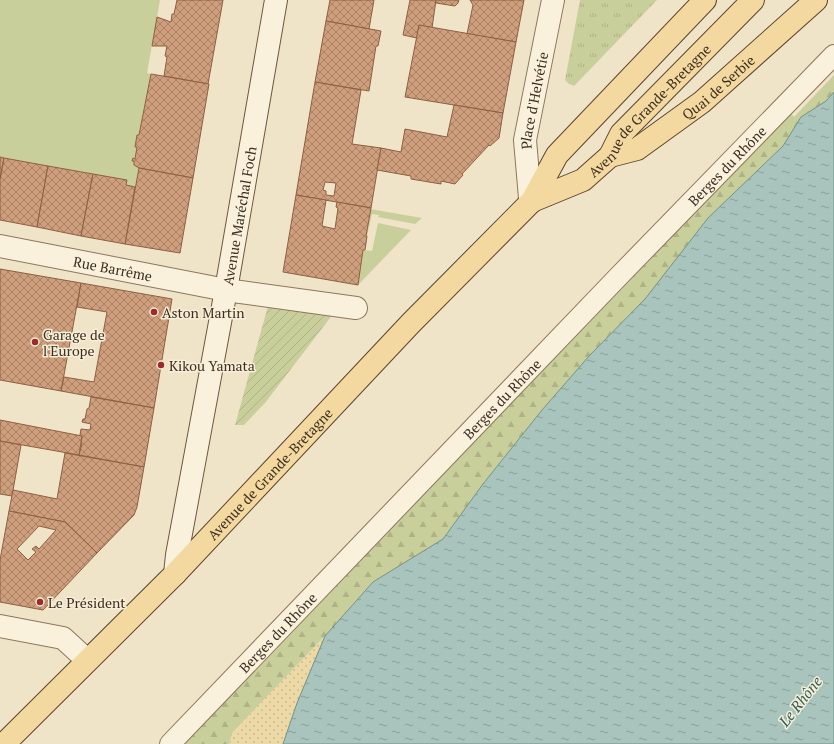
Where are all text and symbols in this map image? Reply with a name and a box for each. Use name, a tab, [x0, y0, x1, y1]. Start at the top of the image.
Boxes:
street label: Avenue de Grande-Bretagne	[584, 39, 714, 181]
street label: Place d'Helvétie	[515, 50, 552, 150]
street label: Quai de Serbie	[678, 50, 758, 123]
street label: Berges du Rhône	[683, 121, 770, 209]
street label: Avenue Maréchal Foch	[218, 145, 260, 287]
street label: Rue Barrême	[72, 251, 154, 285]
place label: Aston Martin	[162, 303, 245, 322]
marker: Aston Martin	[149, 307, 159, 317]
place label: Garage de l'Europe	[43, 325, 105, 360]
marker: Garage de l'Europe	[30, 337, 40, 347]
street label: Berges du Rhône	[459, 354, 545, 443]
place label: Kikou Yamata	[169, 356, 255, 375]
marker: Kikou Yamata	[156, 360, 166, 370]
street label: Avenue de Grande-Bretagne	[203, 403, 336, 544]
street label: Berges du Rhône	[234, 588, 320, 676]
place label: Le Président	[48, 593, 126, 612]
marker: Le Président	[35, 597, 45, 607]
water label: Le Rhône	[773, 672, 826, 731]

